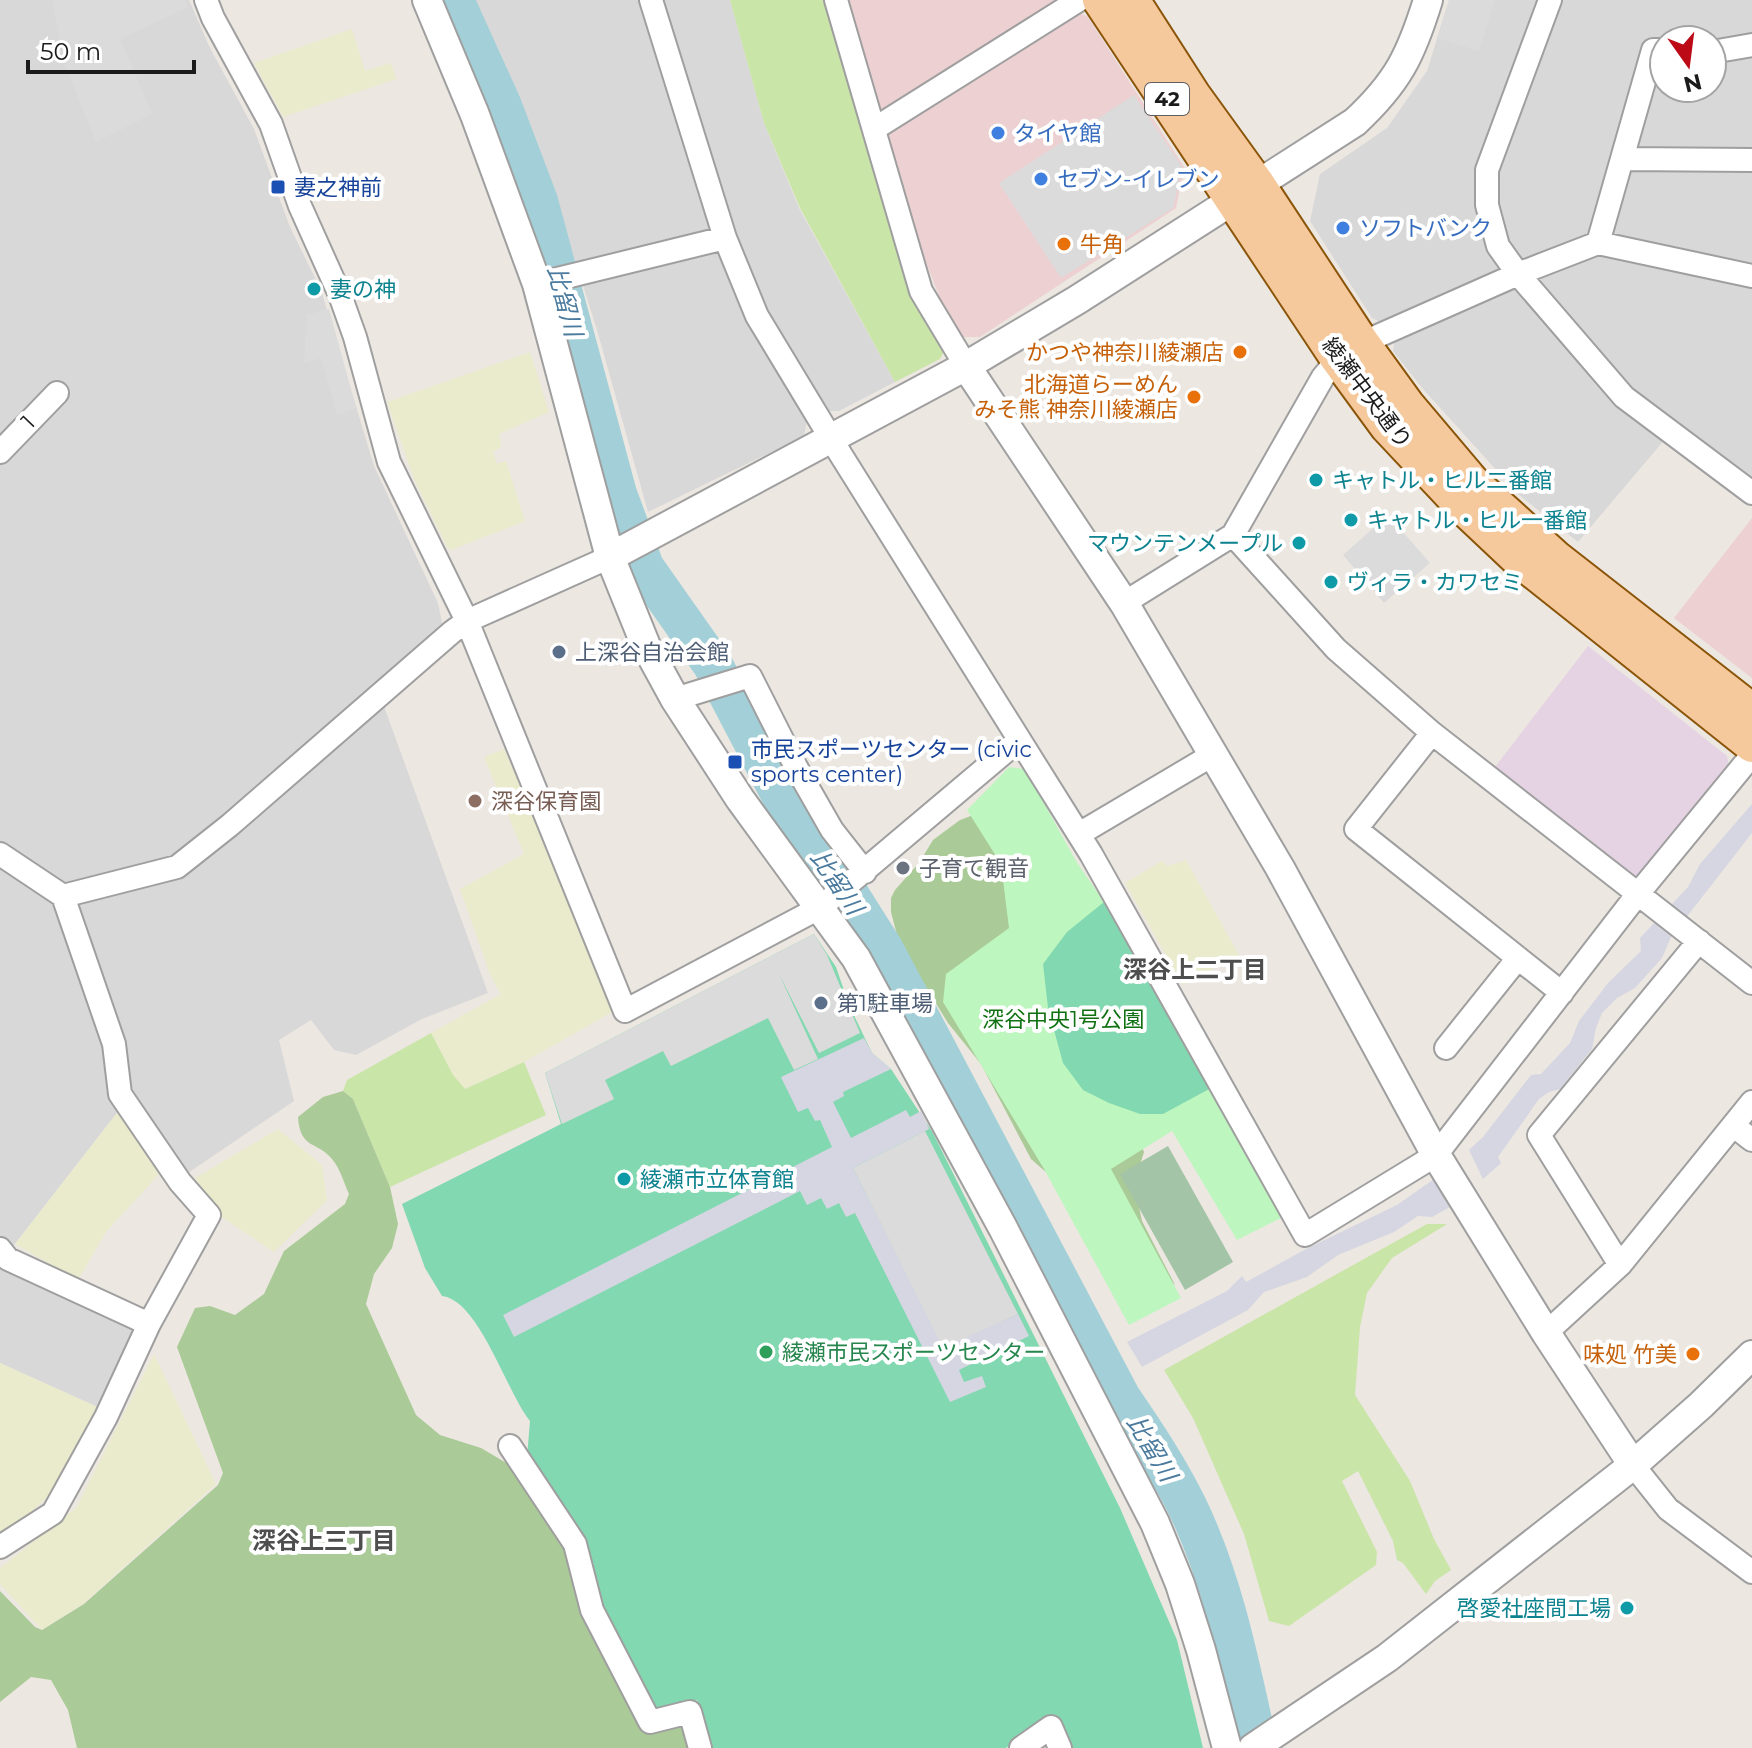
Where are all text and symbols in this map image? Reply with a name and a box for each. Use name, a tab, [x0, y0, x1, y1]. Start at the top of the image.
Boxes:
scale bar	[28, 24, 194, 74]
north arrow	[1648, 24, 1728, 104]
text: 50 m	[40, 37, 101, 66]
text: N	[1681, 68, 1705, 98]
road number: 42	[1145, 83, 1189, 115]
place label: タイヤ館	[1014, 120, 1101, 147]
marker: タイヤ館	[989, 124, 1007, 142]
place label: セブン-イレブン	[1057, 166, 1219, 193]
marker: セブン-イレブン	[1032, 170, 1050, 188]
place label: 妻之神前	[294, 174, 382, 201]
marker: 妻之神前	[269, 178, 287, 196]
place label: ソフトバンク	[1359, 215, 1492, 242]
marker: ソフトバンク	[1334, 219, 1352, 237]
place label: 牛角	[1080, 231, 1124, 258]
marker: 牛角	[1055, 235, 1073, 253]
water label: 比留川	[542, 262, 589, 342]
place label: 妻の神	[330, 276, 396, 303]
marker: 妻の神	[305, 280, 323, 298]
street label: 綾瀬中央通り	[1316, 332, 1418, 454]
place label: かつや神奈川綾瀬店	[1026, 339, 1224, 366]
marker: かつや神奈川綾瀬店	[1231, 343, 1249, 361]
place label: 北海道らーめん みそ熊 神奈川綾瀬店	[974, 371, 1178, 423]
marker: 北海道らーめん みそ熊 神奈川綾瀬店	[1185, 388, 1203, 406]
street label: 1	[16, 410, 40, 434]
place label: キャトル・ヒル二番館	[1332, 467, 1552, 494]
marker: キャトル・ヒル二番館	[1307, 471, 1325, 489]
place label: キャトル・ヒル一番館	[1367, 507, 1587, 534]
marker: キャトル・ヒル一番館	[1342, 511, 1360, 529]
place label: マウンテンメープル	[1087, 530, 1283, 557]
marker: マウンテンメープル	[1290, 534, 1308, 552]
place label: ヴィラ・カワセミ	[1347, 569, 1523, 596]
marker: ヴィラ・カワセミ	[1322, 573, 1340, 591]
place label: 上深谷自治会館	[575, 639, 729, 666]
marker: 上深谷自治会館	[550, 643, 568, 661]
place label: 市民スポーツセンター (civic sports center)	[751, 736, 1032, 788]
marker: 市民スポーツセンター (civic sports center)	[726, 753, 744, 771]
place label: 深谷保育園	[491, 788, 601, 815]
marker: 深谷保育園	[466, 792, 484, 810]
water label: 比留川	[805, 844, 871, 922]
place label: 子育て観音	[919, 855, 1029, 882]
marker: 子育て観音	[894, 859, 912, 877]
district label: 深谷上二丁目	[1123, 955, 1267, 984]
place label: 第1駐車場	[837, 990, 933, 1017]
marker: 第1駐車場	[812, 994, 830, 1012]
park label: 深谷中央1号公園	[982, 1006, 1144, 1033]
place label: 綾瀬市立体育館	[640, 1166, 794, 1193]
marker: 綾瀬市立体育館	[615, 1170, 633, 1188]
place label: 綾瀬市民スポーツセンター	[782, 1339, 1046, 1366]
place label: 味処 竹美	[1583, 1341, 1677, 1368]
marker: 綾瀬市民スポーツセンター	[757, 1343, 775, 1361]
marker: 味処 竹美	[1684, 1345, 1702, 1363]
water label: 比留川	[1121, 1410, 1185, 1489]
district label: 深谷上三丁目	[252, 1526, 396, 1555]
place label: 啓愛社座間工場	[1457, 1595, 1611, 1622]
marker: 啓愛社座間工場	[1618, 1599, 1636, 1617]

